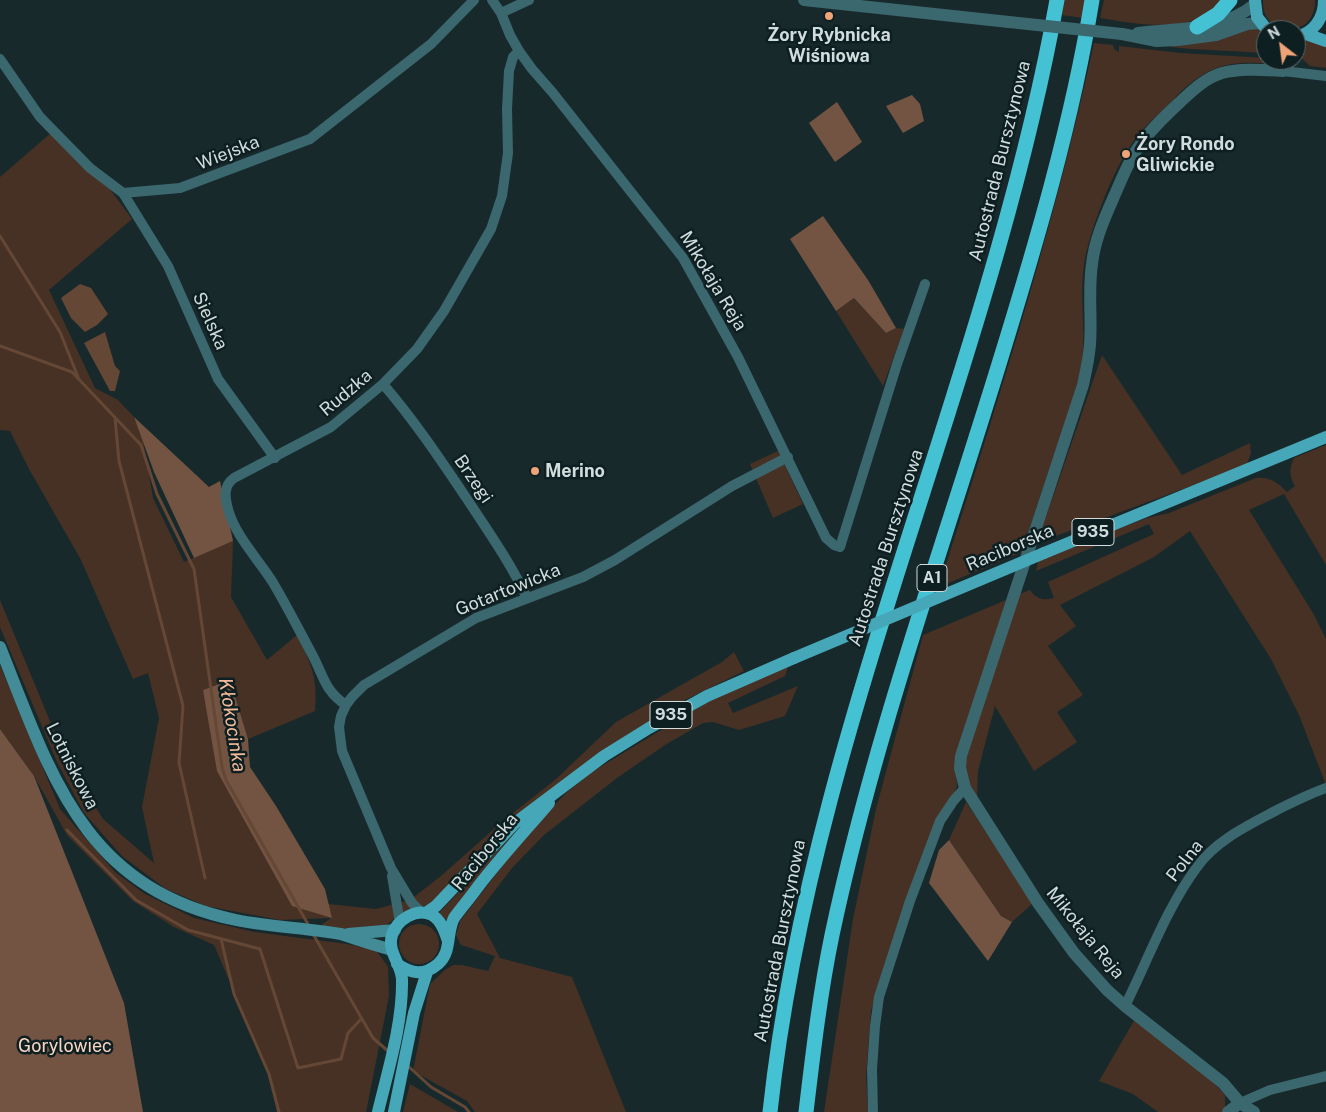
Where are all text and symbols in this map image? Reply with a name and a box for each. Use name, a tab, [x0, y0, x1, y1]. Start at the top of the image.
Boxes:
marker: Żory Rybnicka Wiśniowa	[823, 10, 835, 22]
north arrow	[1256, 20, 1306, 70]
text: N	[1265, 23, 1283, 43]
place label: Żory Rybnicka Wiśniowa	[767, 24, 891, 66]
street label: Autostrada Bursztynowa	[965, 59, 1035, 263]
street label: Wiejska	[194, 131, 262, 175]
place label: Żory Rondo Gliwickie	[1136, 133, 1235, 176]
marker: Żory Rondo Gliwickie	[1120, 148, 1132, 160]
street label: Mikołaja Reja	[675, 227, 751, 335]
street label: Sielska	[188, 289, 232, 353]
street label: Rudzka	[315, 365, 377, 421]
street label: Autostrada Bursztynowa	[844, 447, 928, 649]
street label: Brzegi	[449, 451, 497, 507]
place label: Merino	[545, 460, 605, 482]
marker: Merino	[529, 465, 541, 477]
road number: 935	[1072, 518, 1114, 546]
street label: Raciborska	[963, 520, 1057, 576]
street label: Gotartowicka	[452, 559, 564, 621]
road number: A1	[917, 564, 947, 592]
water label: Kłokocinka	[213, 676, 251, 774]
road number: 935	[650, 702, 692, 728]
street label: Lotniskowa	[41, 719, 103, 813]
street label: Raciborska	[447, 809, 523, 895]
street label: Polna	[1162, 836, 1208, 886]
street label: Autostrada Bursztynowa	[750, 838, 810, 1044]
street label: Mikołaja Reja	[1041, 883, 1129, 983]
park label: Gorylowiec	[18, 1035, 112, 1057]

